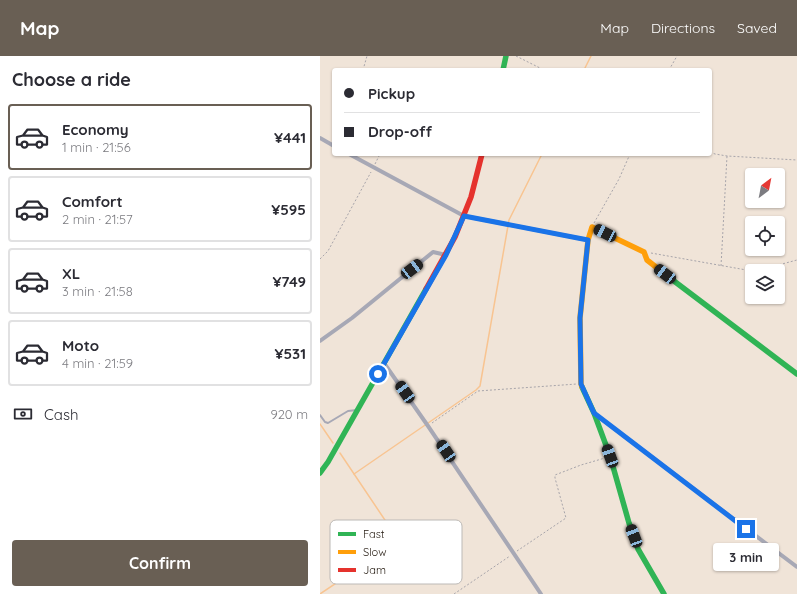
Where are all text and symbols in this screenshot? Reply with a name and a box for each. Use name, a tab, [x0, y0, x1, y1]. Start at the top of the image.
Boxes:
text: Map	[20, 16, 59, 40]
text: Map	[600, 19, 629, 37]
text: Directions	[651, 19, 715, 37]
text: Saved	[737, 19, 777, 37]
text: Choose a ride	[12, 68, 131, 91]
text: Pickup	[368, 84, 415, 103]
icon: car	[14, 119, 50, 155]
text: Economy	[62, 120, 129, 139]
text: Drop-off	[368, 122, 432, 141]
text: ¥441	[274, 128, 306, 147]
text: 1 min · 21:56	[62, 139, 131, 155]
north arrow	[745, 168, 785, 208]
map controls	[745, 168, 785, 304]
icon: car	[14, 191, 50, 227]
text: Comfort	[62, 192, 123, 211]
text: ¥595	[271, 200, 306, 219]
text: 2 min · 21:57	[62, 211, 133, 227]
button: locate	[745, 216, 785, 256]
car	[592, 222, 618, 244]
car	[399, 257, 425, 281]
car	[652, 262, 678, 286]
icon: car	[14, 263, 50, 299]
text: XL	[62, 264, 80, 283]
button: layers	[745, 264, 785, 304]
text: ¥749	[272, 272, 306, 291]
text: 3 min · 21:58	[62, 283, 133, 299]
icon: car	[14, 335, 50, 371]
text: Moto	[62, 336, 99, 355]
text: ¥531	[275, 344, 306, 363]
text: 4 min · 21:59	[62, 355, 133, 371]
route start	[369, 365, 387, 383]
car	[393, 379, 417, 405]
icon: cash	[12, 403, 34, 425]
text: Cash	[44, 405, 78, 424]
text: 920 m	[270, 406, 308, 422]
car	[434, 438, 458, 464]
car	[600, 443, 620, 469]
legend	[330, 520, 462, 584]
route end	[737, 520, 755, 538]
car	[624, 523, 644, 549]
text: Fast	[363, 527, 385, 541]
button: Confirm	[12, 540, 308, 586]
callout: 3 min	[713, 543, 779, 571]
text: Slow	[363, 545, 387, 559]
text: 3 min	[729, 549, 763, 565]
text: Jam	[363, 563, 386, 577]

